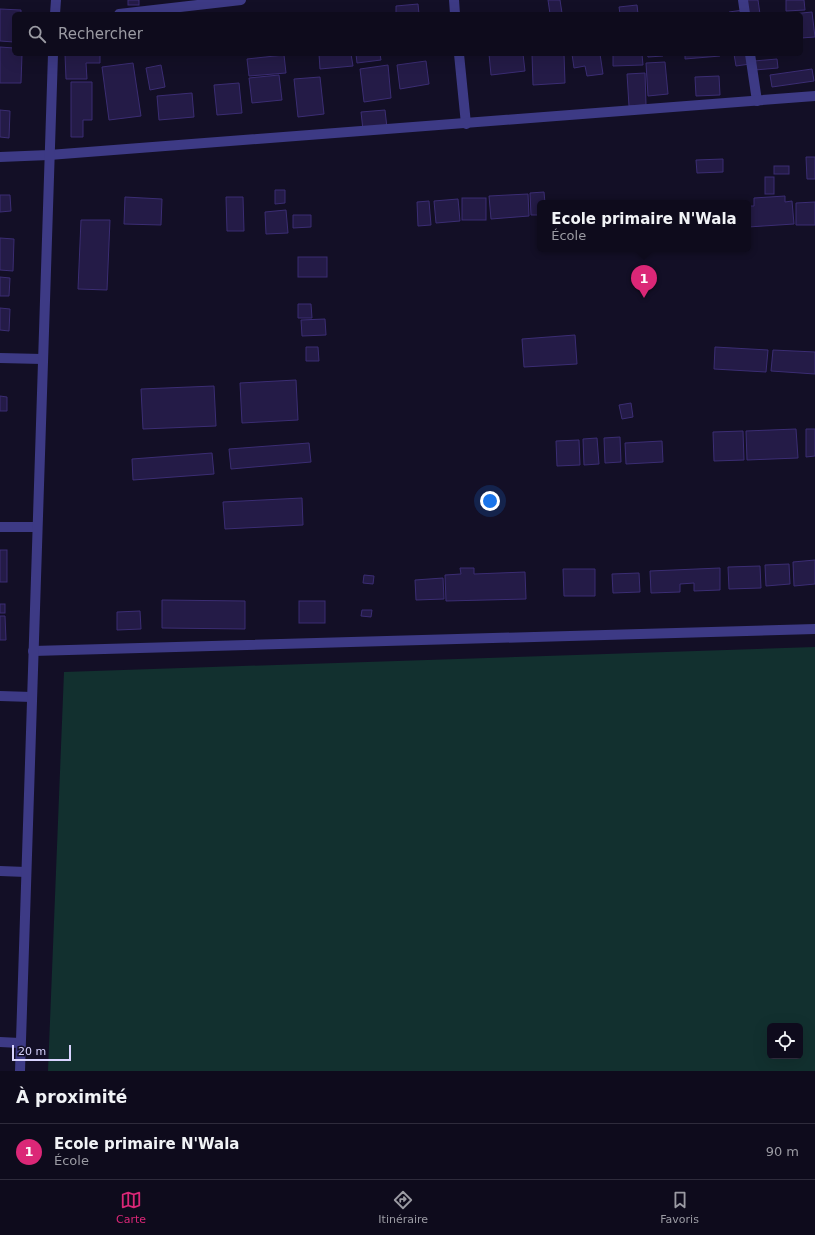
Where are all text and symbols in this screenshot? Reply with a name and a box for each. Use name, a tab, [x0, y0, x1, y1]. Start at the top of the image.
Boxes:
search box	[12, 12, 803, 56]
icon: search	[26, 23, 48, 45]
text: Rechercher	[58, 25, 143, 43]
popup	[537, 200, 751, 252]
text: Ecole primaire N'Wala	[551, 210, 737, 228]
text: École	[551, 228, 586, 243]
pin: 1	[631, 265, 657, 298]
your location	[480, 491, 500, 511]
map controls	[767, 1023, 803, 1059]
button: locate	[767, 1023, 803, 1059]
scale bar	[12, 1043, 71, 1062]
text: 20 m	[18, 1045, 46, 1058]
text: À proximité	[16, 1087, 127, 1107]
text: Ecole primaire N'Wala	[54, 1135, 240, 1153]
text: 1	[24, 1144, 34, 1159]
text: 90 m	[766, 1144, 799, 1159]
text: École	[54, 1153, 89, 1168]
tab: Carte	[116, 1189, 146, 1226]
tab: Itinéraire	[378, 1189, 428, 1226]
tab: Favoris	[660, 1189, 699, 1226]

